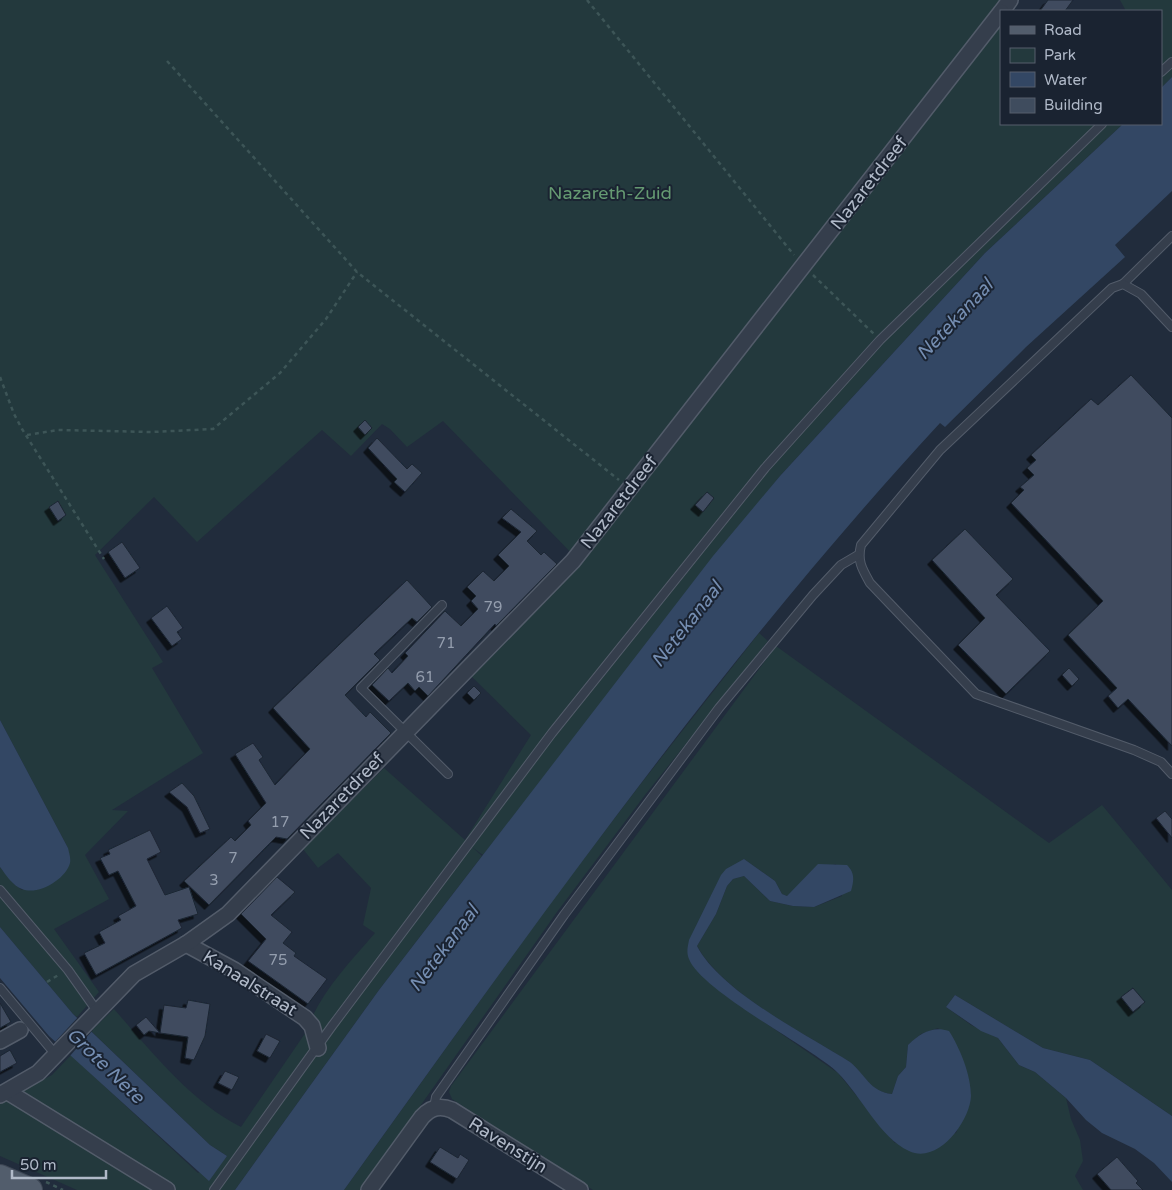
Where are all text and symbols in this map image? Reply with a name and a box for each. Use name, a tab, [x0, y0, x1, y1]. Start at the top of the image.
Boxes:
legend	[1000, 10, 1162, 125]
text: Road	[1044, 21, 1082, 39]
text: Park	[1044, 46, 1076, 64]
text: Water	[1044, 71, 1087, 89]
text: Building	[1044, 96, 1103, 114]
street label: Nazaretdreef	[826, 132, 912, 234]
park label: Nazareth-Zuid	[548, 182, 672, 204]
water label: Netekanaal	[912, 273, 999, 365]
street label: Nazaretdreef	[576, 451, 662, 553]
water label: Netekanaal	[647, 576, 728, 672]
house number: 79	[484, 598, 502, 616]
house number: 71	[437, 634, 455, 652]
house number: 61	[416, 668, 434, 686]
street label: Nazaretdreef	[295, 748, 389, 844]
house number: 17	[271, 813, 289, 831]
house number: 7	[228, 849, 238, 867]
house number: 3	[209, 871, 219, 889]
water label: Netekanaal	[404, 899, 485, 996]
street label: Kanaalstraat	[199, 945, 301, 1021]
house number: 75	[269, 951, 287, 969]
water label: Grote Nete	[62, 1023, 150, 1109]
street label: Ravenstijn	[465, 1112, 551, 1178]
scale bar	[12, 1148, 106, 1180]
text: 50 m	[20, 1156, 57, 1174]

